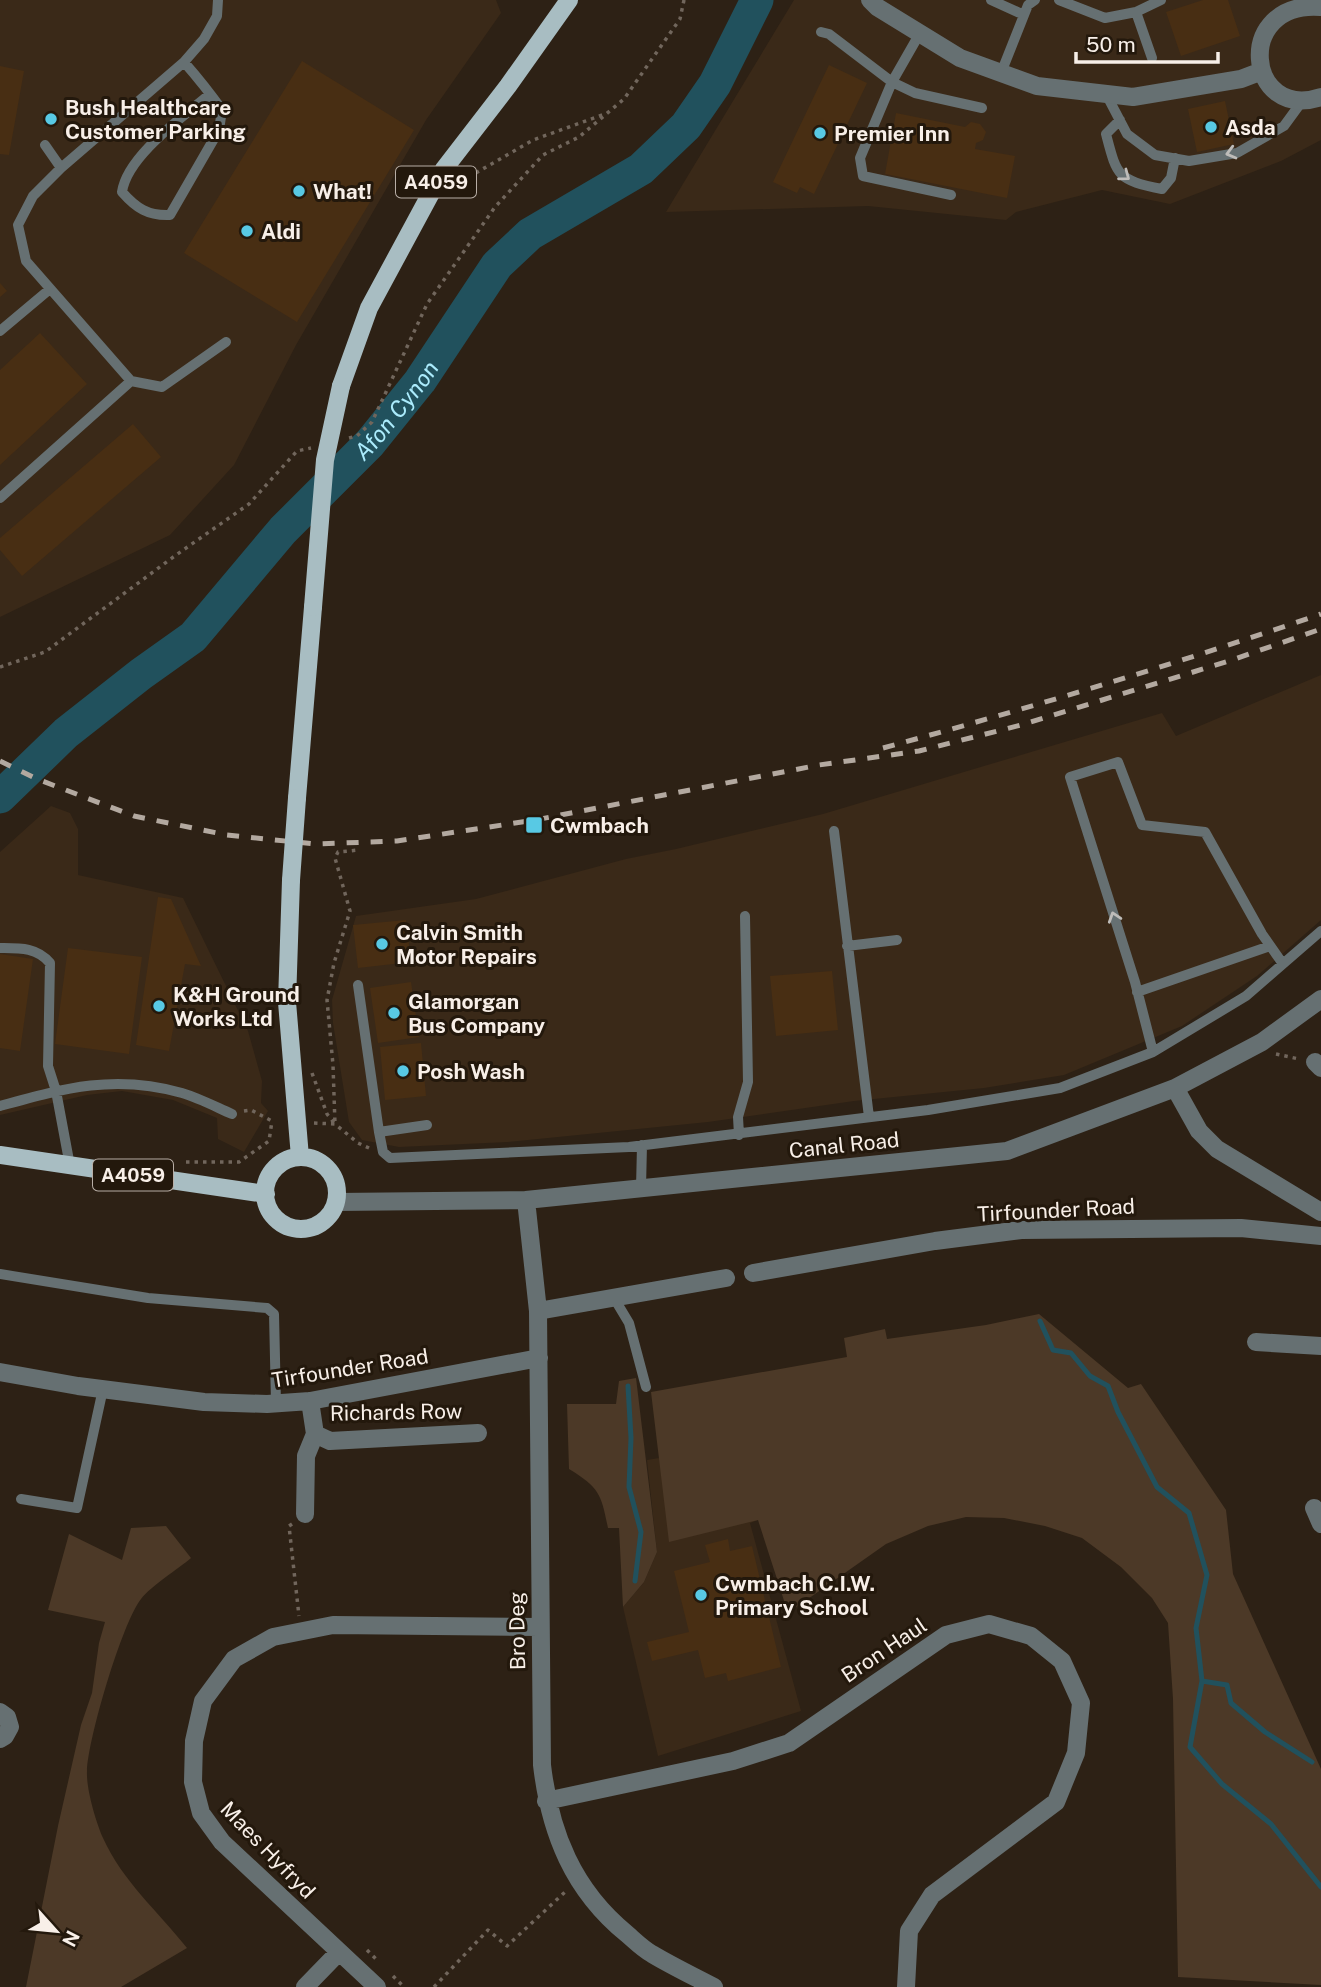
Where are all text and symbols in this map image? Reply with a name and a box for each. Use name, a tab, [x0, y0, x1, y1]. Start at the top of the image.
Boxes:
scale bar	[1076, 21, 1218, 65]
text: 50 m	[1086, 32, 1136, 57]
place label: Bush Healthcare Customer Parking	[65, 95, 246, 144]
marker: Bush Healthcare Customer Parking	[43, 111, 59, 127]
place label: Asda	[1225, 115, 1276, 140]
marker: Asda	[1203, 119, 1219, 135]
place label: Premier Inn	[834, 121, 950, 146]
marker: Premier Inn	[812, 125, 828, 141]
one-way arrow	[1225, 145, 1237, 159]
road number: A4059	[396, 166, 476, 198]
one-way arrow	[1117, 168, 1130, 181]
place label: What!	[313, 179, 372, 204]
marker: What!	[291, 183, 307, 199]
place label: Aldi	[261, 219, 301, 244]
marker: Aldi	[239, 223, 255, 239]
water label: Afon Cynon	[348, 355, 443, 465]
place label: Cwmbach	[550, 813, 649, 838]
marker: Cwmbach	[524, 815, 544, 835]
one-way arrow	[1108, 912, 1122, 924]
place label: Calvin Smith Motor Repairs	[396, 920, 537, 969]
marker: Calvin Smith Motor Repairs	[374, 936, 390, 952]
place label: K&H Ground Works Ltd	[173, 982, 300, 1031]
place label: Glamorgan Bus Company	[408, 989, 545, 1038]
marker: K&H Ground Works Ltd	[151, 998, 167, 1014]
marker: Glamorgan Bus Company	[386, 1005, 402, 1021]
place label: Posh Wash	[417, 1059, 525, 1084]
marker: Posh Wash	[395, 1063, 411, 1079]
street label: Canal Road	[788, 1127, 900, 1163]
road number: A4059	[93, 1160, 173, 1190]
street label: Tirfounder Road	[976, 1193, 1136, 1227]
street label: Tirfounder Road	[270, 1343, 430, 1393]
street label: Richards Row	[330, 1398, 462, 1426]
place label: Cwmbach C.I.W. Primary School	[715, 1571, 875, 1620]
marker: Cwmbach C.I.W. Primary School	[693, 1587, 709, 1603]
street label: Bro Deg	[504, 1592, 530, 1670]
street label: Bron Haul	[837, 1612, 931, 1688]
street label: Maes Hyfryd	[215, 1796, 321, 1904]
north arrow	[21, 1896, 91, 1966]
text: N	[58, 1927, 84, 1950]

